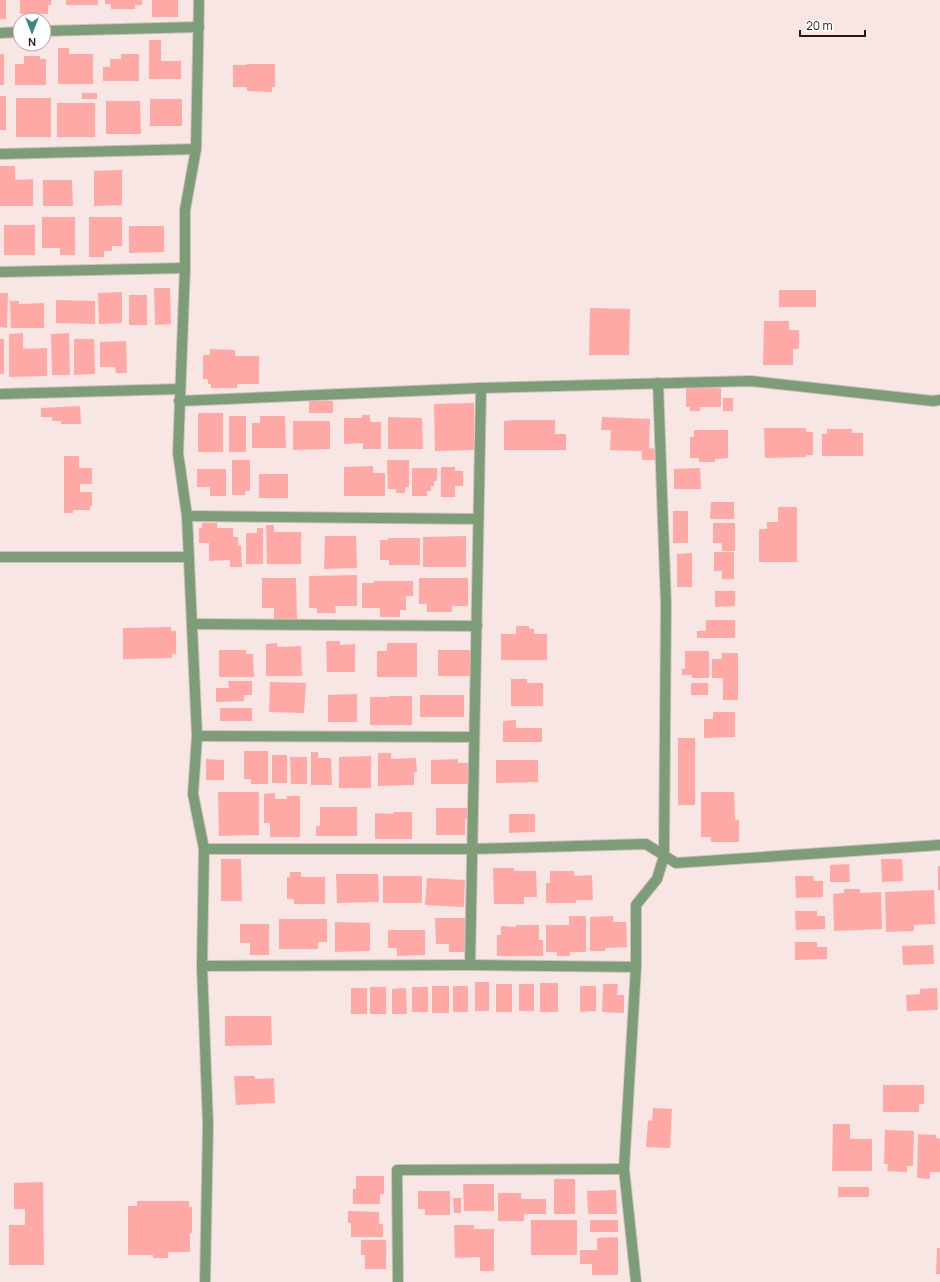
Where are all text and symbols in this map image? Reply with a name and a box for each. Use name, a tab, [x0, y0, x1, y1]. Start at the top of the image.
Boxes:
north arrow	[12, 12, 52, 52]
scale bar	[800, 12, 865, 38]
text: 20 m	[806, 17, 833, 34]
text: N	[28, 35, 36, 50]

